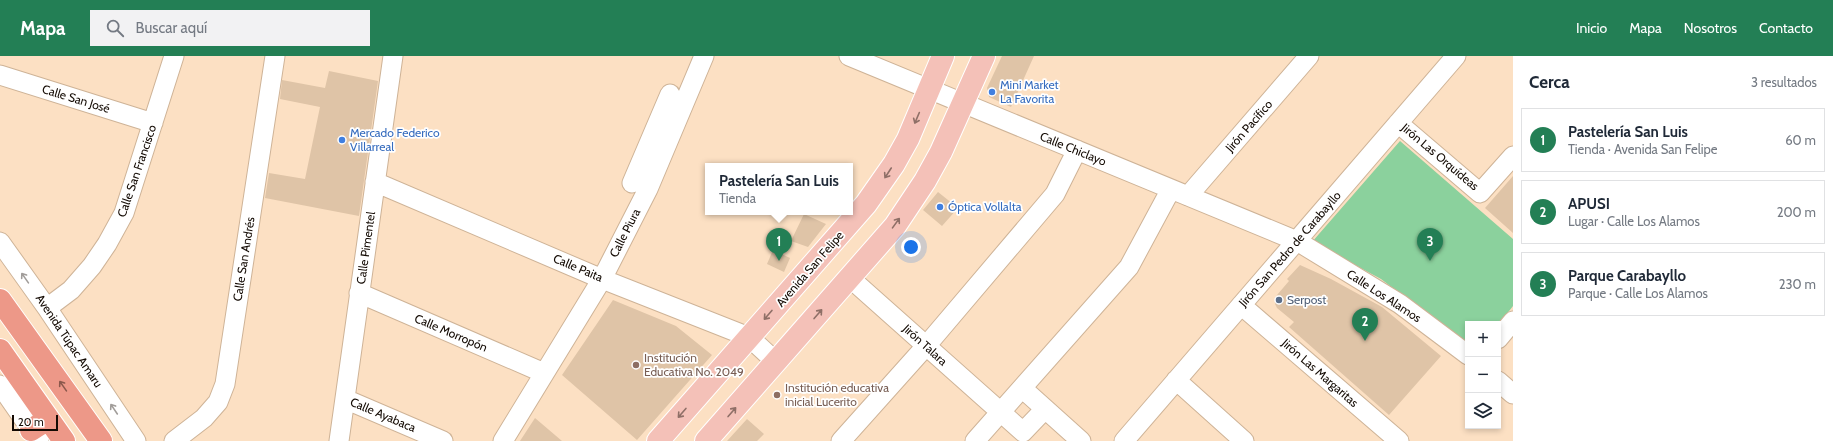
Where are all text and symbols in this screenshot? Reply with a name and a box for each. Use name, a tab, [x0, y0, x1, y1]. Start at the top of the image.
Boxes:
search box	[90, 10, 370, 46]
text: Mapa	[20, 17, 66, 40]
icon: search	[104, 17, 126, 39]
text: Buscar aquí	[136, 19, 207, 37]
text: Inicio	[1576, 19, 1607, 37]
text: Mapa	[1629, 19, 1662, 37]
text: Nosotros	[1684, 19, 1737, 37]
text: Contacto	[1759, 19, 1813, 37]
text: Cerca	[1529, 72, 1570, 92]
text: 3 resultados	[1751, 74, 1817, 90]
place label: Mini Market La Favorita	[1000, 77, 1059, 106]
street label: Calle San José	[40, 81, 112, 116]
marker: Mini Market La Favorita	[987, 87, 997, 97]
street label: Jirón Pacífico	[1221, 96, 1276, 156]
one-way arrow	[913, 111, 920, 123]
street label: Jirón Las Orquídeas	[1398, 119, 1482, 193]
street label: Calle San Francisco	[114, 122, 159, 219]
text: Pastelería San Luis	[1568, 123, 1688, 141]
place label: Mercado Federico Villarreal	[350, 125, 440, 154]
street label: Calle Chiclayo	[1038, 128, 1109, 169]
text: 1	[1541, 132, 1545, 148]
text: 60 m	[1785, 132, 1816, 148]
marker: Mercado Federico Villarreal	[337, 135, 347, 145]
text: Tienda · Avenida San Felipe	[1568, 141, 1717, 157]
popup	[705, 163, 853, 215]
one-way arrow	[884, 167, 892, 178]
text: Pastelería San Luis	[719, 172, 839, 190]
street label: Jirón San Pedro de Carabayllo	[1235, 187, 1344, 310]
text: Tienda	[719, 190, 756, 206]
text: APUSI	[1568, 195, 1610, 213]
place label: Óptica Vollalta	[948, 199, 1022, 214]
marker: Óptica Vollalta	[935, 202, 945, 212]
text: 2	[1540, 204, 1546, 220]
text: 200 m	[1777, 204, 1816, 220]
street label: Calle Piura	[606, 206, 643, 260]
street label: Calle Pimentel	[353, 210, 378, 285]
text: Lugar · Calle Los Alamos	[1568, 213, 1700, 229]
street label: Calle San Andrés	[229, 216, 258, 302]
one-way arrow	[892, 218, 900, 229]
pin: 1	[766, 228, 792, 261]
street label: Avenida San Felipe	[773, 228, 847, 310]
pin: 3	[1417, 228, 1443, 261]
your location	[901, 237, 921, 257]
street label: Calle Paita	[551, 250, 605, 285]
street label: Calle Los Alamos	[1344, 266, 1424, 325]
text: Parque Carabayllo	[1568, 267, 1686, 285]
one-way arrow	[21, 273, 29, 284]
text: 3	[1539, 276, 1547, 292]
text: 230 m	[1779, 276, 1816, 292]
text: Parque · Calle Los Alamos	[1568, 285, 1708, 301]
street label: Avenida Túpac Amaru	[33, 291, 106, 390]
place label: Serpost	[1287, 292, 1326, 307]
marker: Serpost	[1274, 295, 1284, 305]
pin: 2	[1352, 308, 1378, 341]
one-way arrow	[813, 309, 822, 320]
street label: Calle Morropón	[412, 310, 490, 355]
one-way arrow	[764, 310, 773, 321]
street label: Jirón Talara	[899, 320, 951, 369]
map controls	[1465, 321, 1501, 429]
button: +	[1465, 321, 1501, 357]
street label: Jirón Las Margaritas	[1278, 335, 1362, 410]
place label: Institución Educativa No. 2049	[644, 350, 744, 379]
button: −	[1465, 357, 1501, 393]
marker: Institución Educativa No. 2049	[631, 360, 641, 370]
place label: Institución educativa inicial Lucerito	[785, 380, 889, 409]
one-way arrow	[59, 381, 67, 392]
marker: Institución educativa inicial Lucerito	[772, 390, 782, 400]
button: layers	[1465, 393, 1501, 429]
street label: Calle Ayabaca	[348, 394, 419, 435]
one-way arrow	[110, 403, 118, 414]
one-way arrow	[727, 407, 736, 417]
one-way arrow	[678, 408, 687, 418]
scale bar	[12, 413, 58, 432]
text: 20 m	[18, 415, 44, 429]

